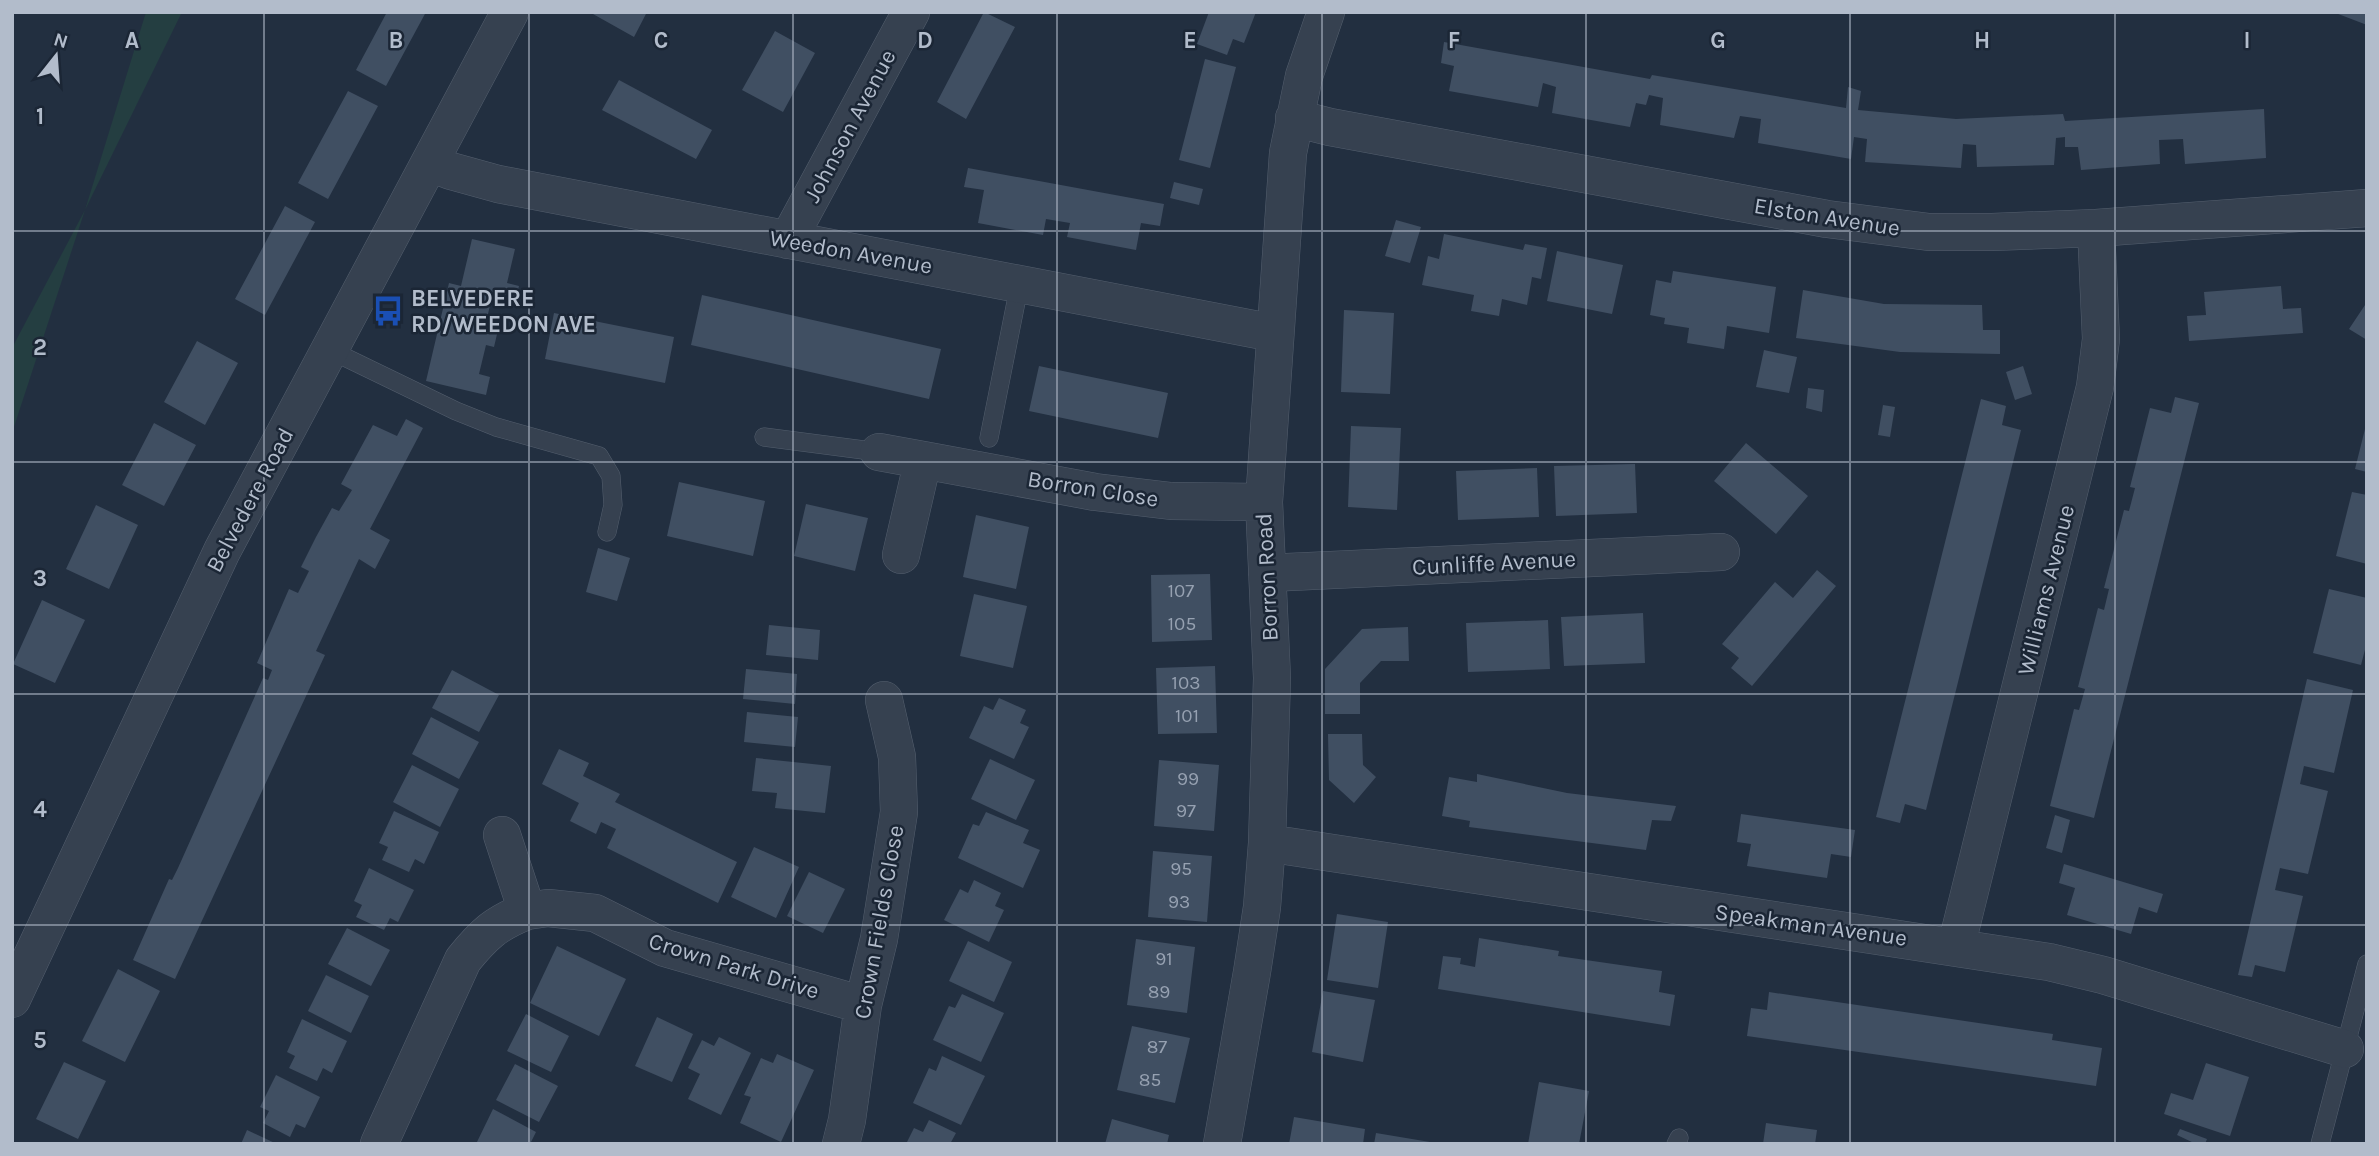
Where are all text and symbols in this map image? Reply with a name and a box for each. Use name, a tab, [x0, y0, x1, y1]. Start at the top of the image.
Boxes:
north arrow	[21, 21, 91, 91]
text: A	[125, 27, 139, 54]
text: B	[389, 27, 403, 54]
text: C	[654, 27, 668, 54]
text: D	[917, 27, 933, 54]
text: E	[1183, 27, 1197, 54]
text: F	[1448, 27, 1460, 54]
text: G	[1710, 27, 1726, 54]
text: H	[1974, 27, 1990, 54]
text: I	[2243, 27, 2251, 54]
text: N	[51, 28, 70, 53]
street label: Johnson Avenue	[798, 45, 902, 207]
text: 1	[36, 103, 44, 130]
street label: Elston Avenue	[1752, 192, 1902, 242]
street label: Weedon Avenue	[768, 224, 934, 280]
place label: BELVEDERE RD/WEEDON AVE	[411, 285, 596, 338]
bus stop icon: BELVEDERE RD/WEEDON AVE	[371, 294, 405, 328]
text: 2	[33, 334, 47, 361]
street label: Belvedere Road	[201, 423, 299, 577]
street label: Borron Close	[1025, 465, 1161, 513]
street label: Williams Avenue	[2012, 502, 2080, 678]
street label: Borron Road	[1250, 512, 1284, 642]
street label: Cunliffe Avenue	[1411, 545, 1577, 581]
text: 3	[33, 565, 47, 592]
house number: 107	[1168, 580, 1194, 602]
house number: 105	[1168, 613, 1196, 635]
house number: 103	[1172, 672, 1200, 694]
house number: 101	[1175, 705, 1199, 727]
house number: 99	[1177, 768, 1199, 790]
text: 4	[33, 796, 47, 823]
house number: 97	[1176, 800, 1196, 822]
street label: Crown Fields Close	[849, 823, 909, 1021]
house number: 95	[1170, 858, 1192, 880]
house number: 93	[1168, 891, 1190, 913]
street label: Speakman Avenue	[1713, 898, 1909, 952]
street label: Crown Park Drive	[645, 927, 823, 1005]
house number: 91	[1155, 948, 1173, 970]
house number: 89	[1148, 981, 1170, 1003]
text: 5	[33, 1027, 47, 1054]
house number: 87	[1147, 1036, 1167, 1058]
house number: 85	[1139, 1069, 1161, 1091]

